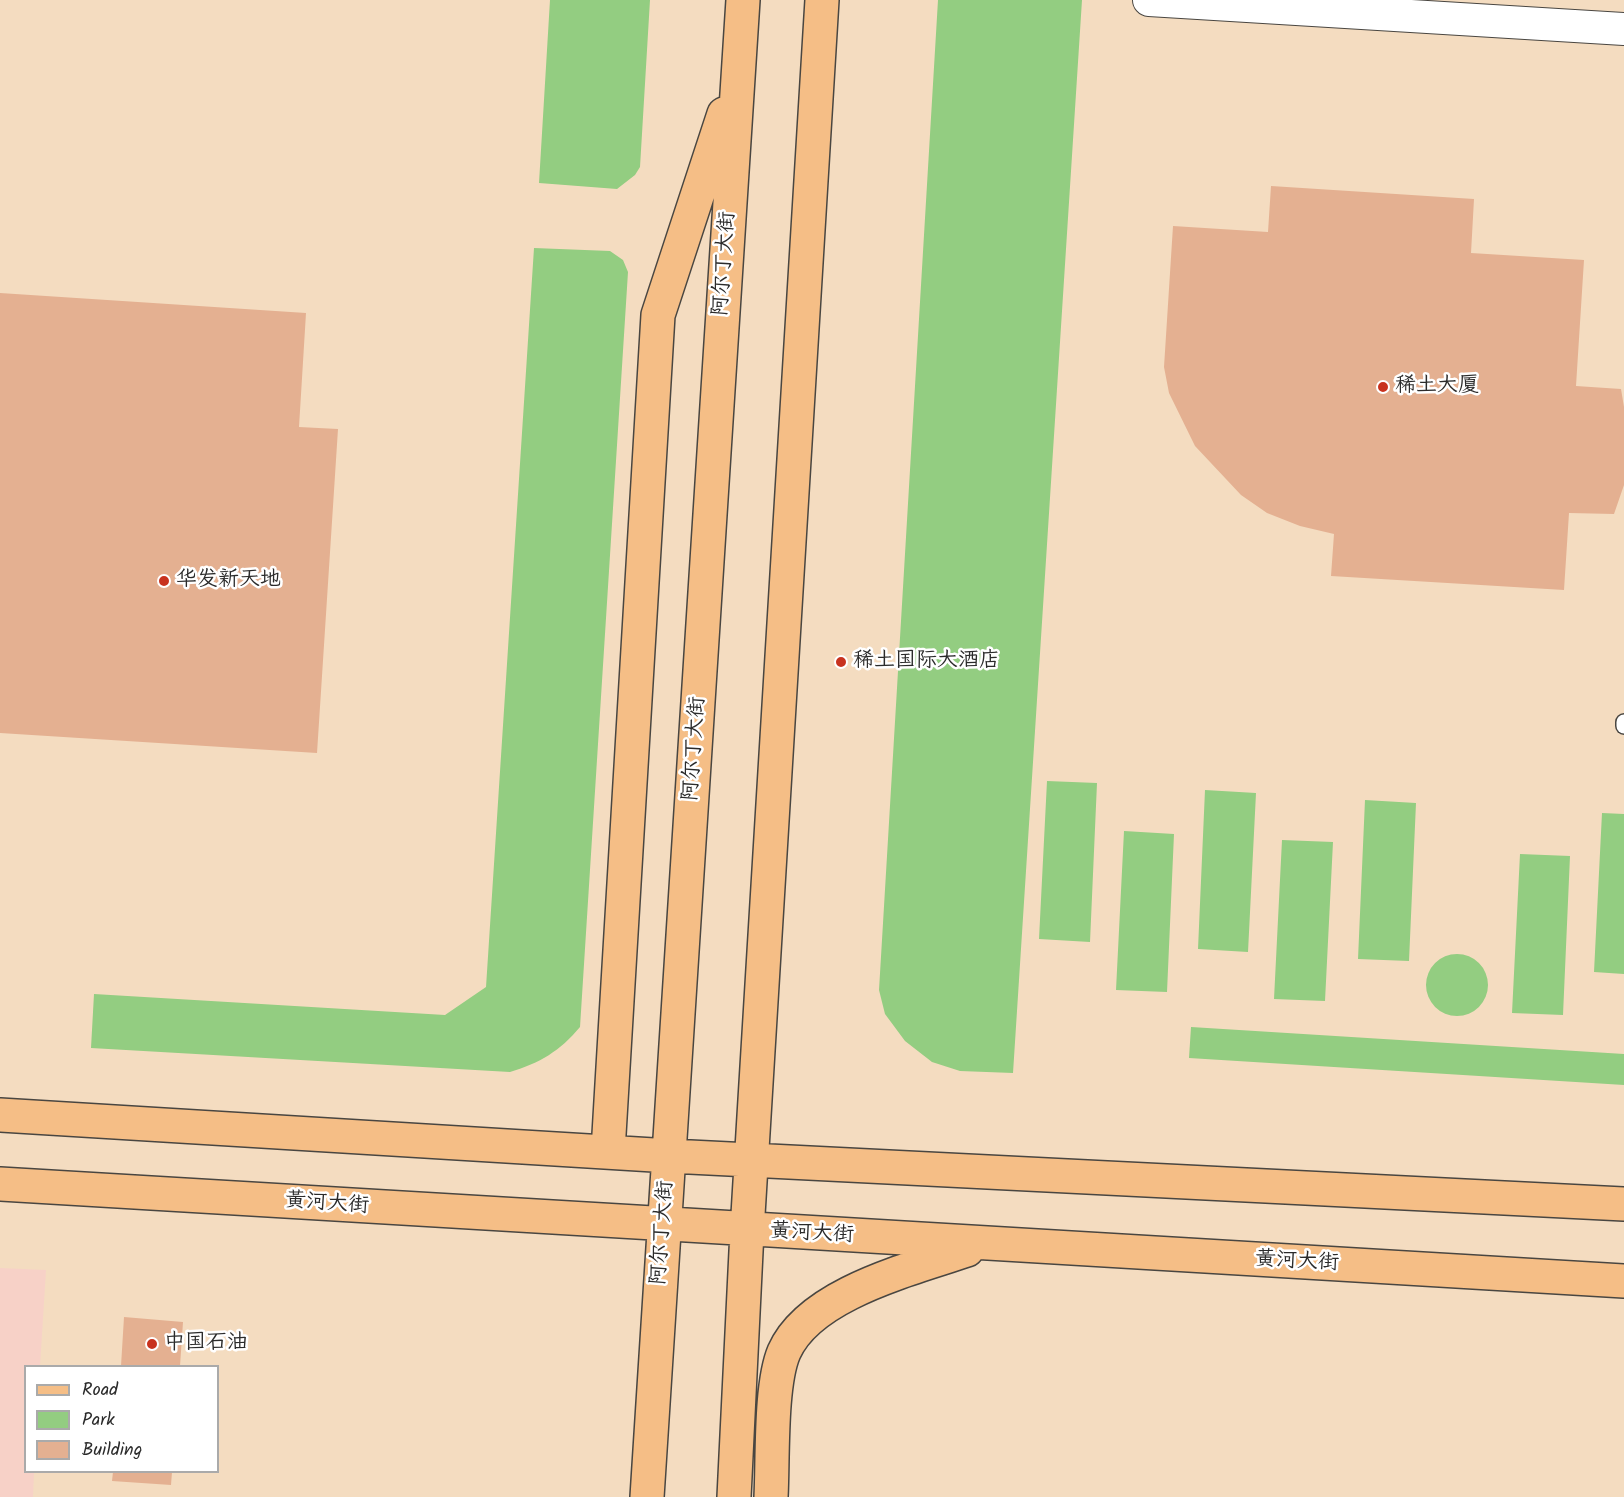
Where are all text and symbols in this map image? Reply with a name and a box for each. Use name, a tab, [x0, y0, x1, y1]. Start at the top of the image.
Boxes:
street label: 阿尔丁大街	[710, 211, 742, 317]
place label: 稀土大厦	[1395, 374, 1479, 400]
marker: 稀土大厦	[1376, 380, 1390, 394]
place label: 华发新天地	[176, 568, 281, 594]
marker: 华发新天地	[157, 574, 171, 588]
place label: 稀土国际大酒店	[853, 649, 1000, 675]
marker: 稀土国际大酒店	[834, 655, 848, 669]
street label: 阿尔丁大街	[680, 696, 712, 802]
street label: 阿尔丁大街	[648, 1180, 680, 1286]
street label: 黄河大街	[284, 1190, 370, 1220]
street label: 黄河大街	[769, 1220, 855, 1250]
street label: 黄河大街	[1254, 1248, 1340, 1278]
place label: 中国石油	[164, 1331, 248, 1357]
marker: 中国石油	[145, 1337, 159, 1351]
legend	[24, 1365, 219, 1473]
text: Road	[82, 1376, 118, 1405]
text: Park	[82, 1406, 115, 1435]
text: Building	[82, 1436, 142, 1465]

